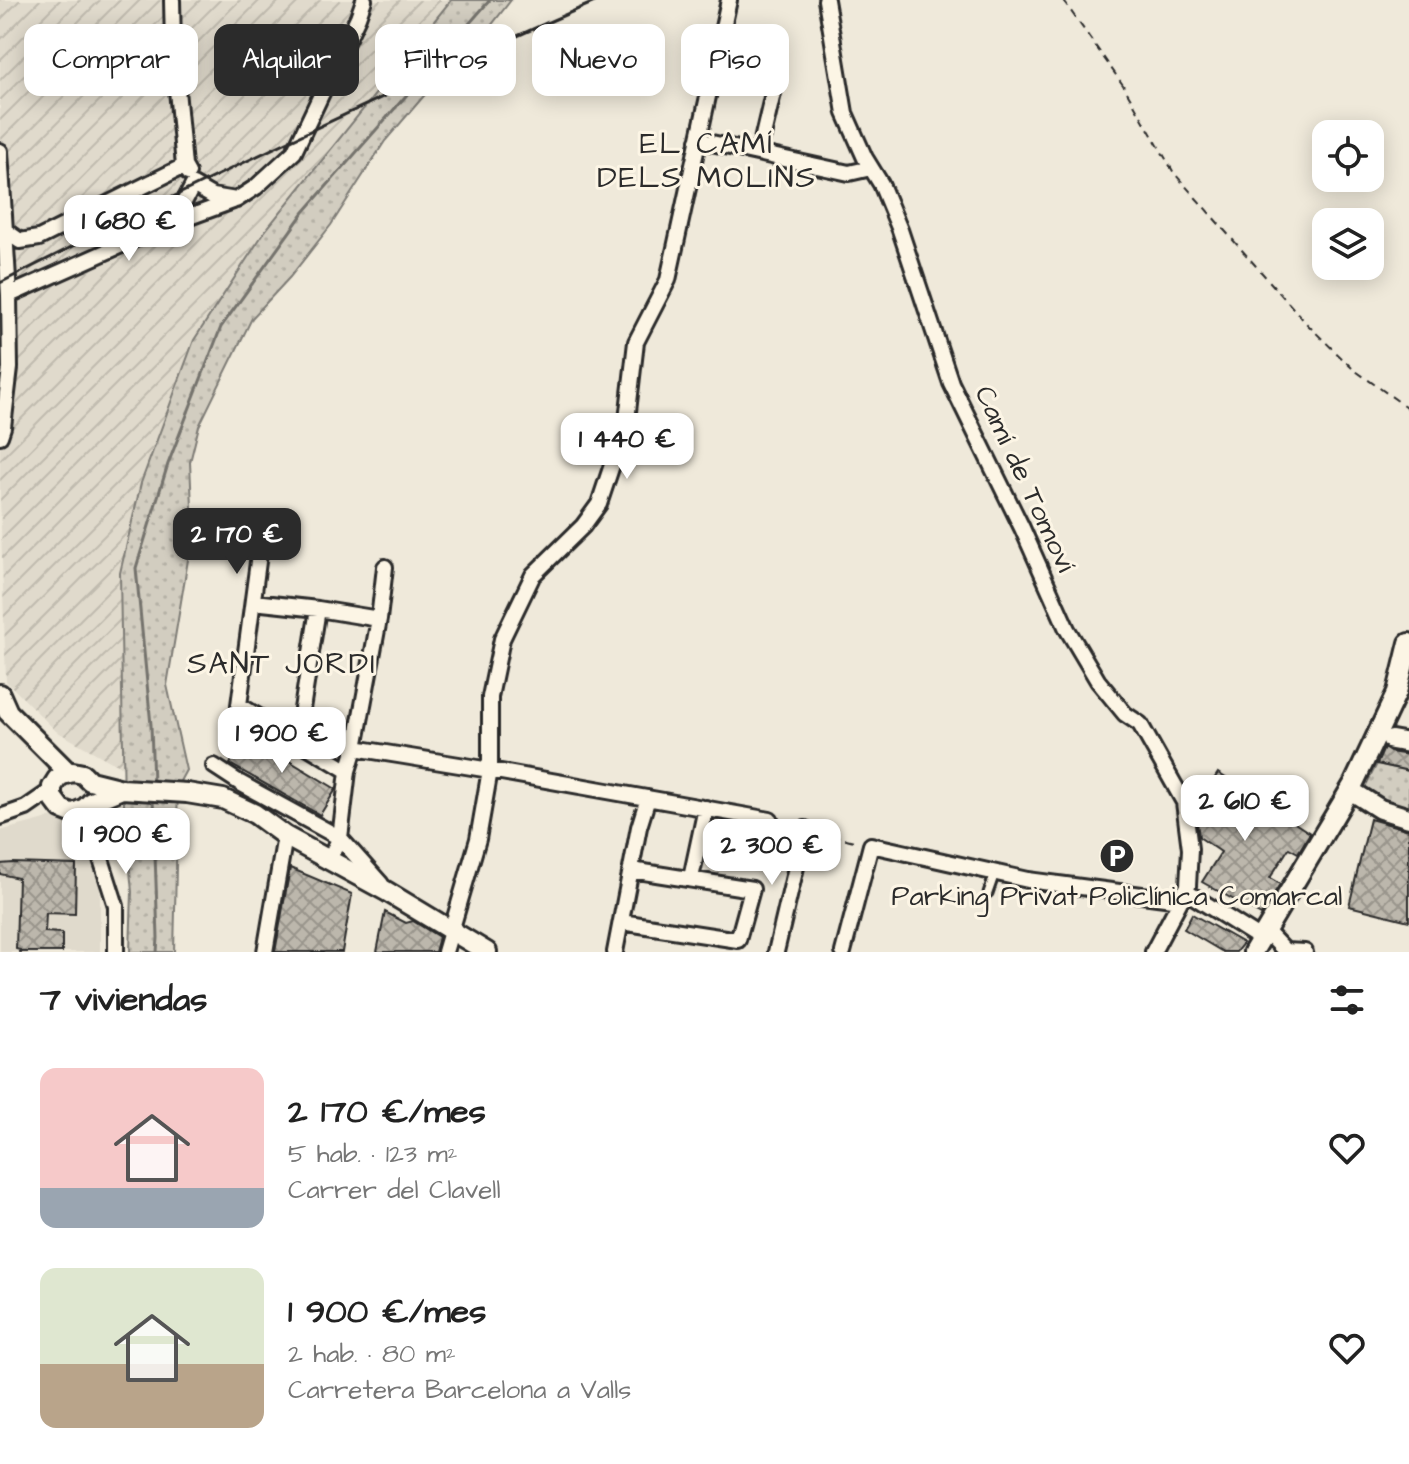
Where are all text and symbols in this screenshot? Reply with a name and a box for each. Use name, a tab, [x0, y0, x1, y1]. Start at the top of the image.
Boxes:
chip: Comprar	[24, 24, 198, 96]
chip: Alquilar	[214, 24, 359, 96]
chip: Filtros	[375, 24, 516, 96]
chip: Nuevo	[532, 24, 665, 96]
chip: Piso	[681, 24, 789, 96]
map controls	[1312, 120, 1384, 280]
button: locate	[1312, 120, 1384, 192]
district label: EL CAMÍ DELS MOLINS	[597, 123, 817, 199]
pin: 1 680 €	[55, 195, 203, 263]
text: 1 680 €	[82, 203, 176, 239]
button: layers	[1312, 208, 1384, 280]
street label: Camí de Tomoví	[965, 379, 1086, 579]
pin: 1 440 €	[553, 413, 701, 481]
text: 1 440 €	[579, 421, 675, 457]
pin: 2 170 €	[163, 508, 311, 576]
text: 2 170 €	[191, 516, 283, 552]
district label: SANT JORDI	[187, 643, 377, 685]
pin: 1 900 €	[208, 707, 356, 775]
text: 1 900 €	[236, 715, 328, 751]
pin: 2 610 €	[1171, 775, 1319, 843]
text: 2 610 €	[1199, 783, 1291, 819]
pin: 1 900 €	[52, 808, 200, 876]
text: 1 900 €	[80, 816, 172, 852]
pin: 2 300 €	[698, 819, 846, 887]
text: 2 300 €	[721, 827, 823, 863]
parking icon: Parking Privat Policlínica Comarcal	[1098, 837, 1136, 875]
place label: Parking Privat Policlínica Comarcal	[892, 877, 1342, 917]
text: 7 viviendas	[40, 976, 207, 1024]
icon: filters	[1325, 978, 1369, 1022]
text: 2 170 €/mes	[288, 1088, 486, 1136]
icon: home	[104, 1100, 200, 1196]
icon: heart	[1325, 1126, 1369, 1170]
text: 5 hab. · 123 m²	[288, 1136, 457, 1172]
text: Carrer del Clavell	[288, 1172, 501, 1208]
text: 1 900 €/mes	[288, 1288, 486, 1336]
icon: home	[104, 1300, 200, 1396]
icon: heart	[1325, 1326, 1369, 1370]
text: 2 hab. · 80 m²	[288, 1336, 456, 1372]
text: Carretera Barcelona a Valls	[288, 1372, 631, 1408]

